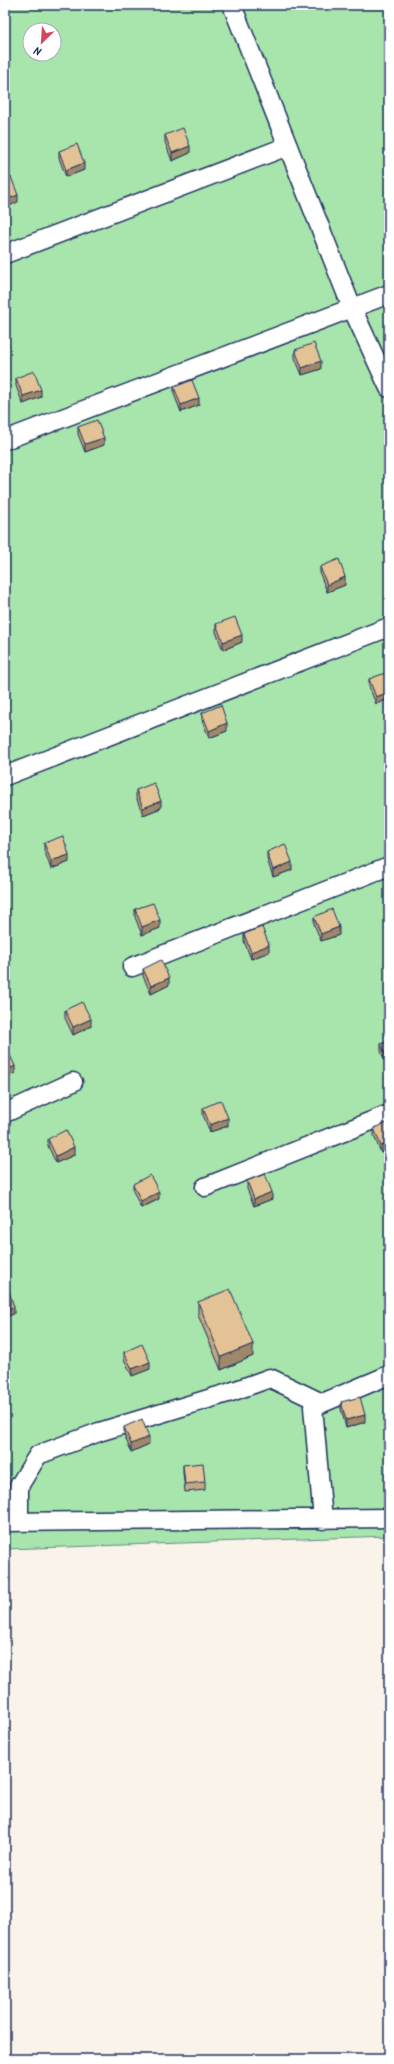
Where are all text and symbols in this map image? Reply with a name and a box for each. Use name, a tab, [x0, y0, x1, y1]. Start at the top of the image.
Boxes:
north arrow	[22, 22, 62, 62]
text: N	[31, 41, 45, 60]

